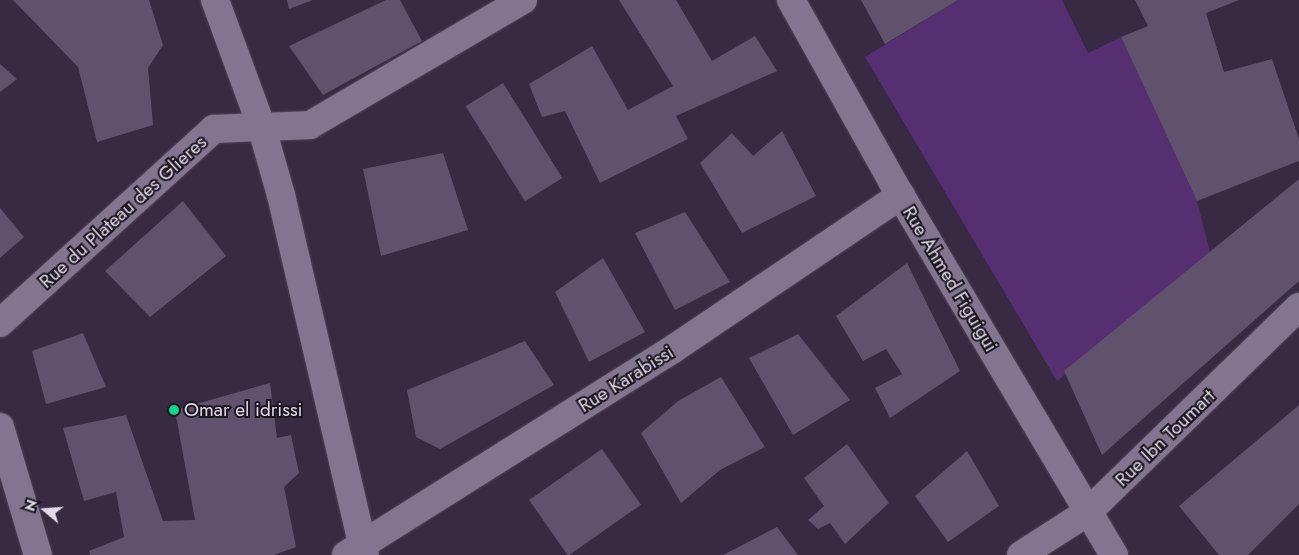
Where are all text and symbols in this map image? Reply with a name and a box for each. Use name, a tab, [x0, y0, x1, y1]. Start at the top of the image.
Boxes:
street label: Rue du Plateau des Glieres	[35, 131, 211, 293]
street label: Rue Ahmed Figuigui	[898, 202, 1002, 356]
street label: Rue Karabissi	[574, 341, 678, 417]
street label: Rue Ibn Toumart	[1110, 385, 1220, 491]
place label: Omar el idrissi	[184, 399, 303, 421]
marker: Omar el idrissi	[168, 404, 180, 416]
north arrow	[20, 485, 70, 535]
text: N	[20, 497, 42, 514]

